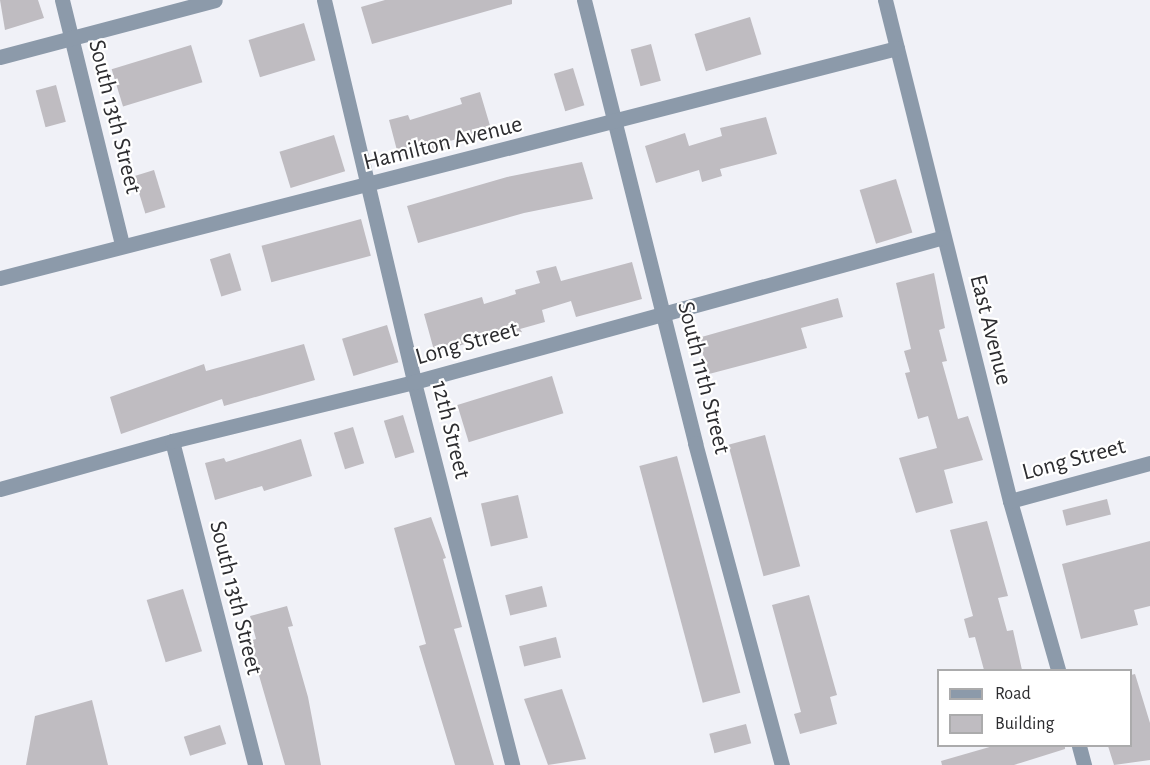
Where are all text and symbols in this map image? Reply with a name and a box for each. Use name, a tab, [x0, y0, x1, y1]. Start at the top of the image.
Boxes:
street label: South 13th Street	[81, 37, 147, 197]
street label: Hamilton Avenue	[360, 110, 526, 178]
street label: East Avenue	[962, 272, 1018, 388]
street label: South 11th Street	[670, 299, 736, 457]
street label: Long Street	[412, 316, 522, 372]
street label: 12th Street	[424, 378, 476, 482]
street label: Long Street	[1019, 432, 1129, 488]
street label: South 13th Street	[202, 518, 268, 678]
legend	[937, 669, 1132, 747]
text: Road	[995, 685, 1031, 703]
text: Building	[995, 715, 1054, 733]

